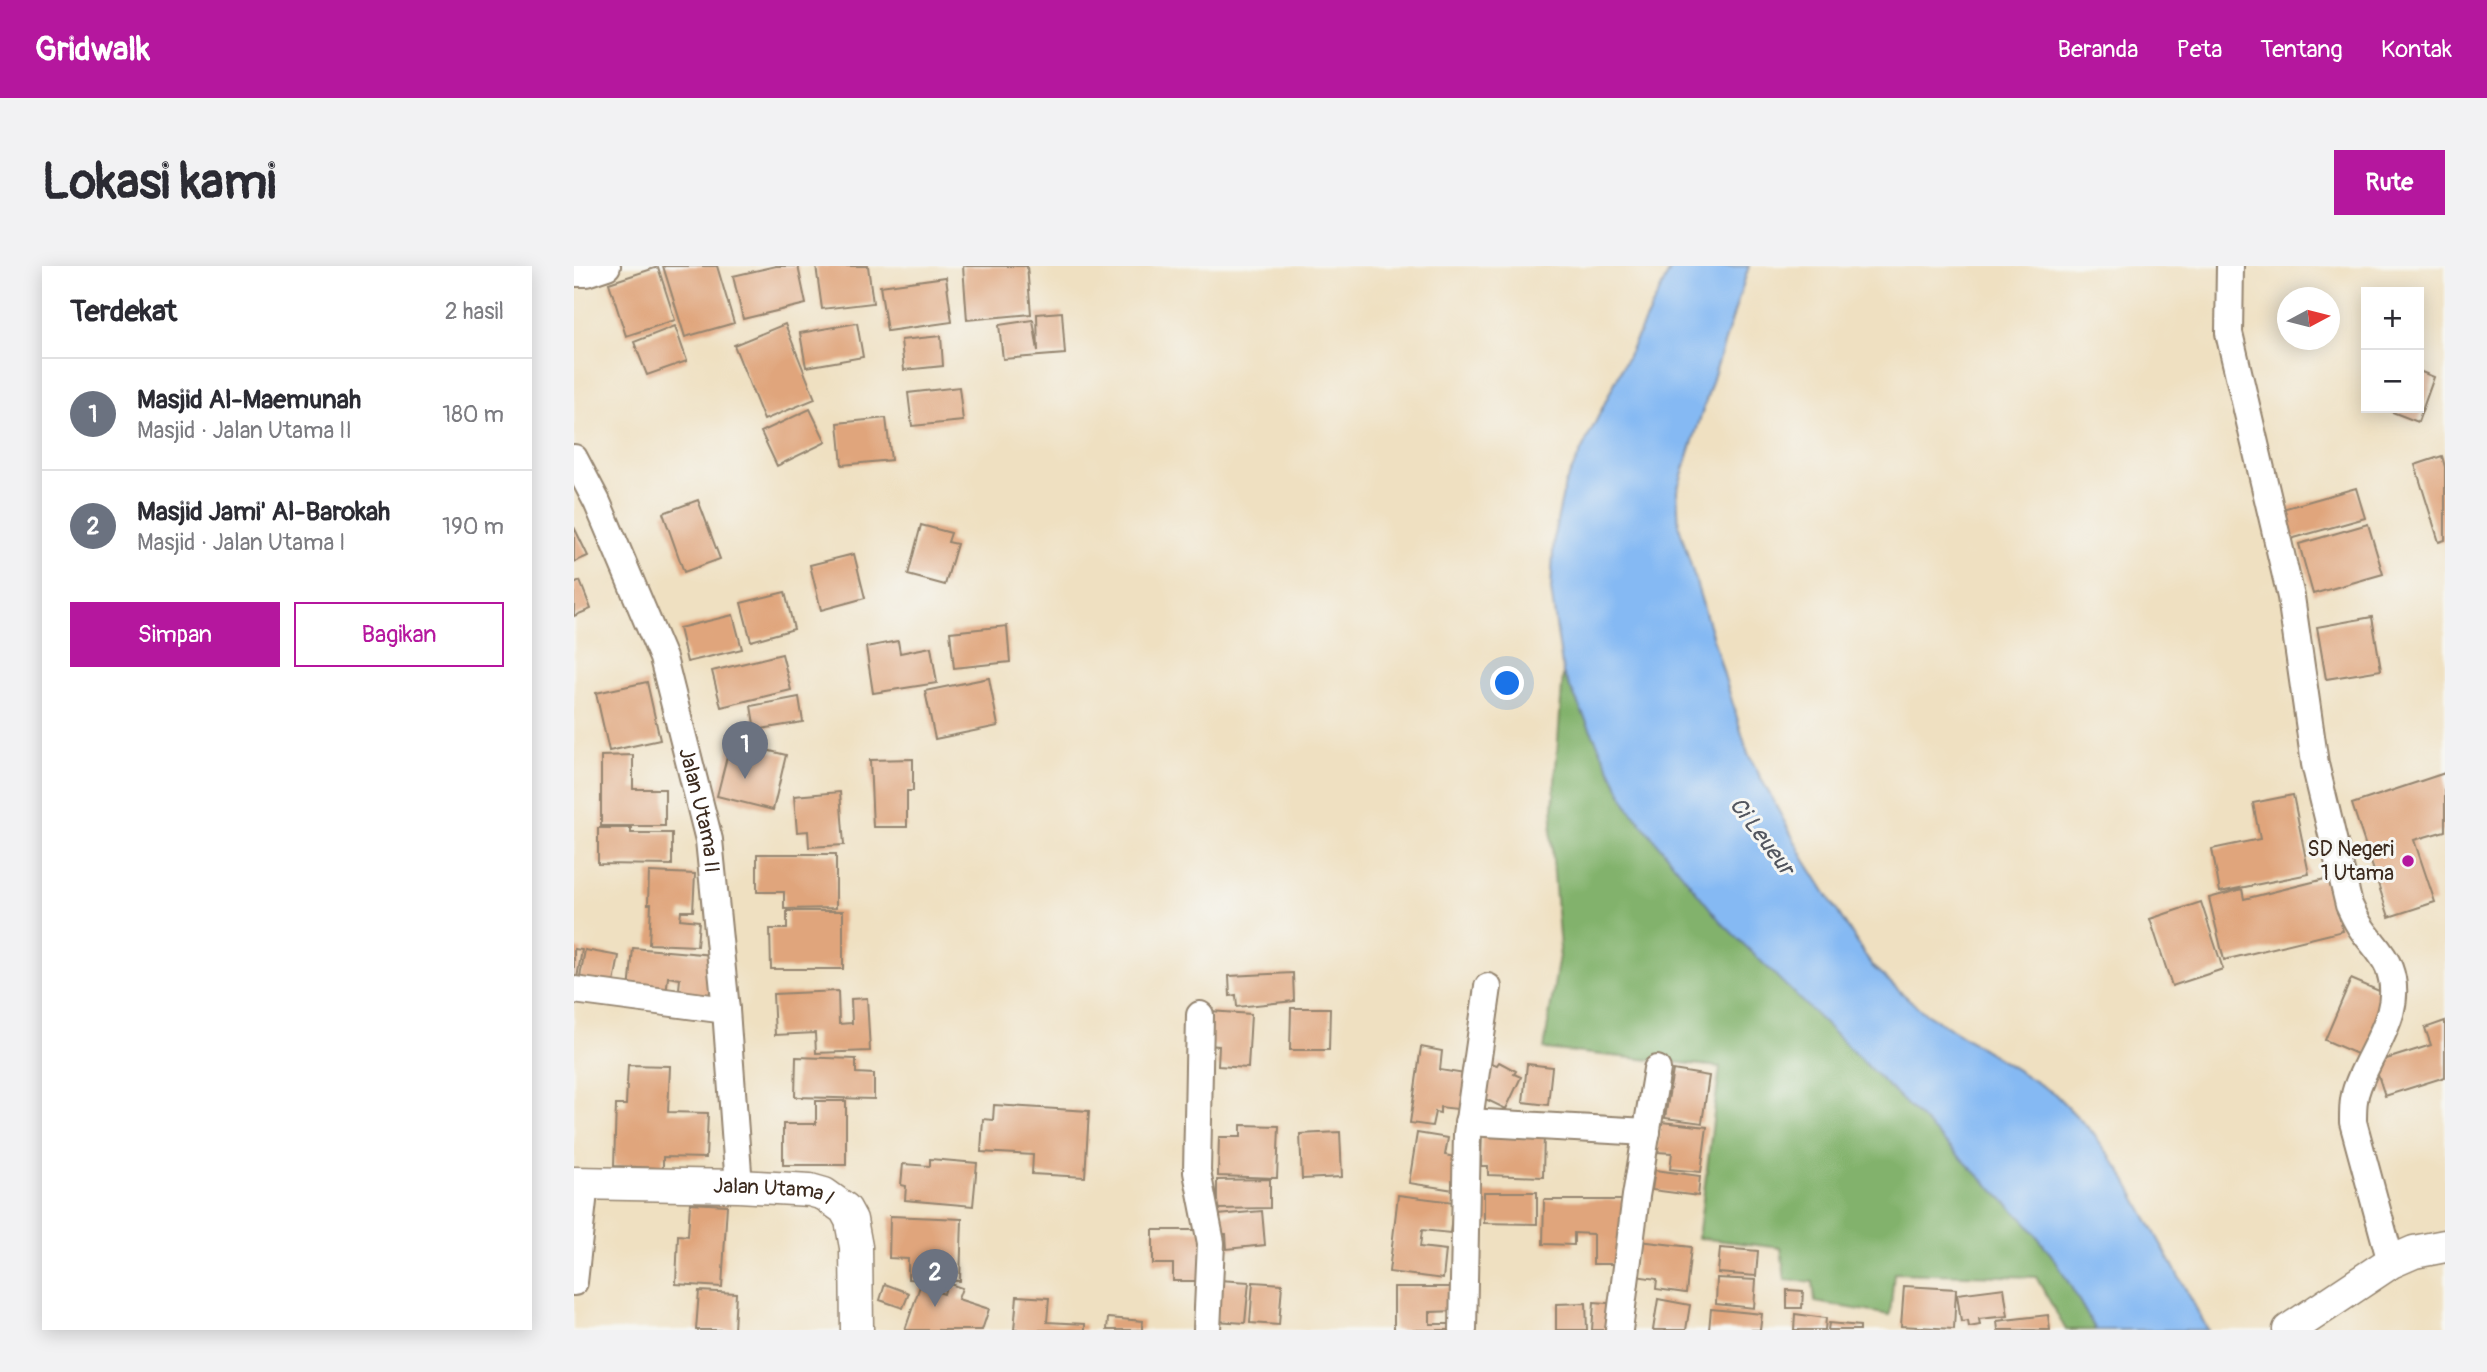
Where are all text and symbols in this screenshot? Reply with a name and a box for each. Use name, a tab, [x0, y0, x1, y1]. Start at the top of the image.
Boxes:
text: Gridwalk	[35, 29, 150, 70]
text: Beranda	[2057, 35, 2138, 64]
text: Peta	[2176, 35, 2222, 64]
text: Tentang	[2260, 35, 2343, 64]
text: Kontak	[2381, 35, 2452, 64]
button: Rute	[2334, 150, 2445, 215]
text: Lokasi kami	[42, 152, 276, 213]
north arrow	[2277, 287, 2340, 350]
map controls	[2361, 287, 2424, 413]
button: +	[2361, 287, 2424, 350]
text: Terdekat	[70, 293, 177, 330]
text: 2 hasil	[445, 297, 504, 326]
button: −	[2361, 350, 2424, 413]
text: Masjid Al-Maemunah	[137, 384, 361, 416]
text: 1	[89, 400, 98, 429]
text: 180 m	[442, 400, 504, 429]
text: Masjid · Jalan Utama II	[137, 416, 352, 445]
text: Masjid Jami' Al-Barokah	[137, 496, 390, 528]
text: 2	[87, 512, 99, 541]
text: 190 m	[442, 512, 504, 541]
text: Masjid · Jalan Utama I	[137, 528, 346, 557]
button: Simpan	[70, 602, 280, 667]
button: Bagikan	[294, 602, 504, 667]
your location	[1490, 666, 1524, 700]
pin: 1	[722, 721, 768, 779]
street label: Jalan Utama II	[673, 745, 726, 874]
water label: Ci Leueur	[1723, 791, 1802, 883]
place label: SD Negeri 1 Utama	[2307, 836, 2394, 887]
marker: SD Negeri 1 Utama	[2400, 853, 2416, 869]
street label: Jalan Utama I	[713, 1172, 840, 1211]
pin: 2	[912, 1249, 958, 1307]

